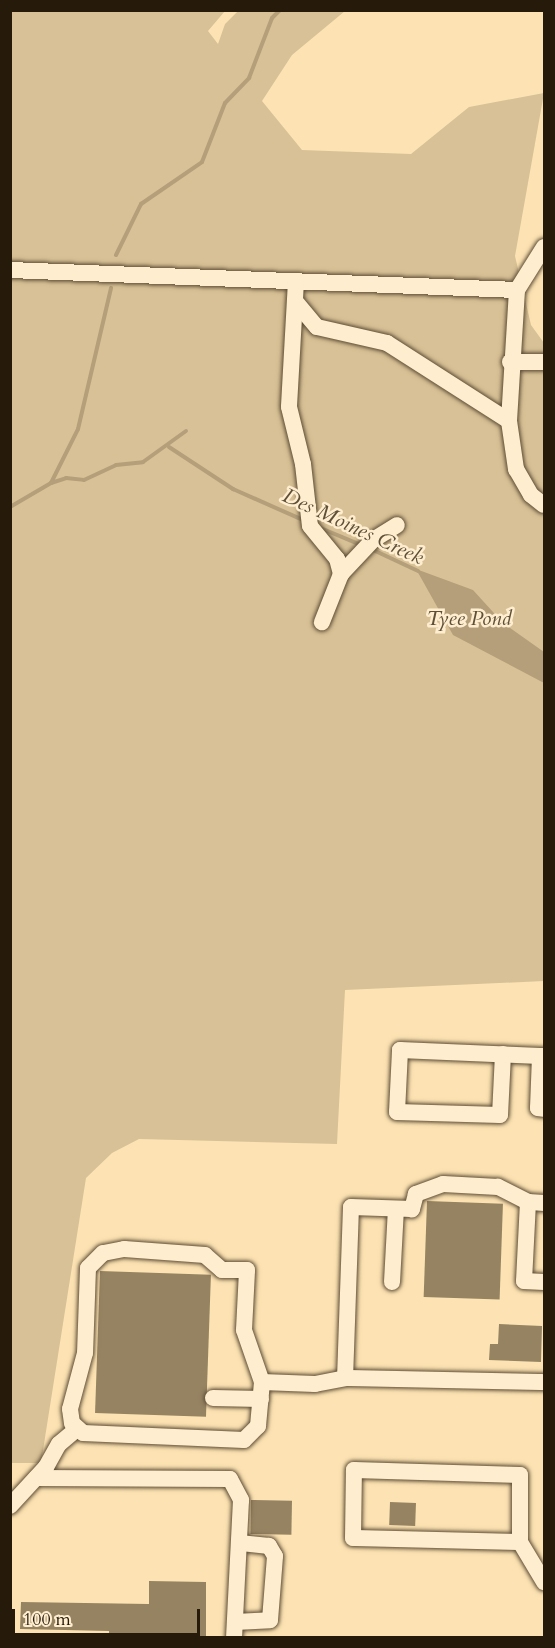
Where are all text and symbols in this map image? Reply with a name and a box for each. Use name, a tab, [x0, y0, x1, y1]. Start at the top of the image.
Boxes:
water label: Des Moines Creek	[279, 483, 427, 571]
water label: Tyee Pond	[426, 606, 512, 632]
scale bar	[15, 1597, 202, 1635]
text: 100 m	[23, 1607, 71, 1632]

